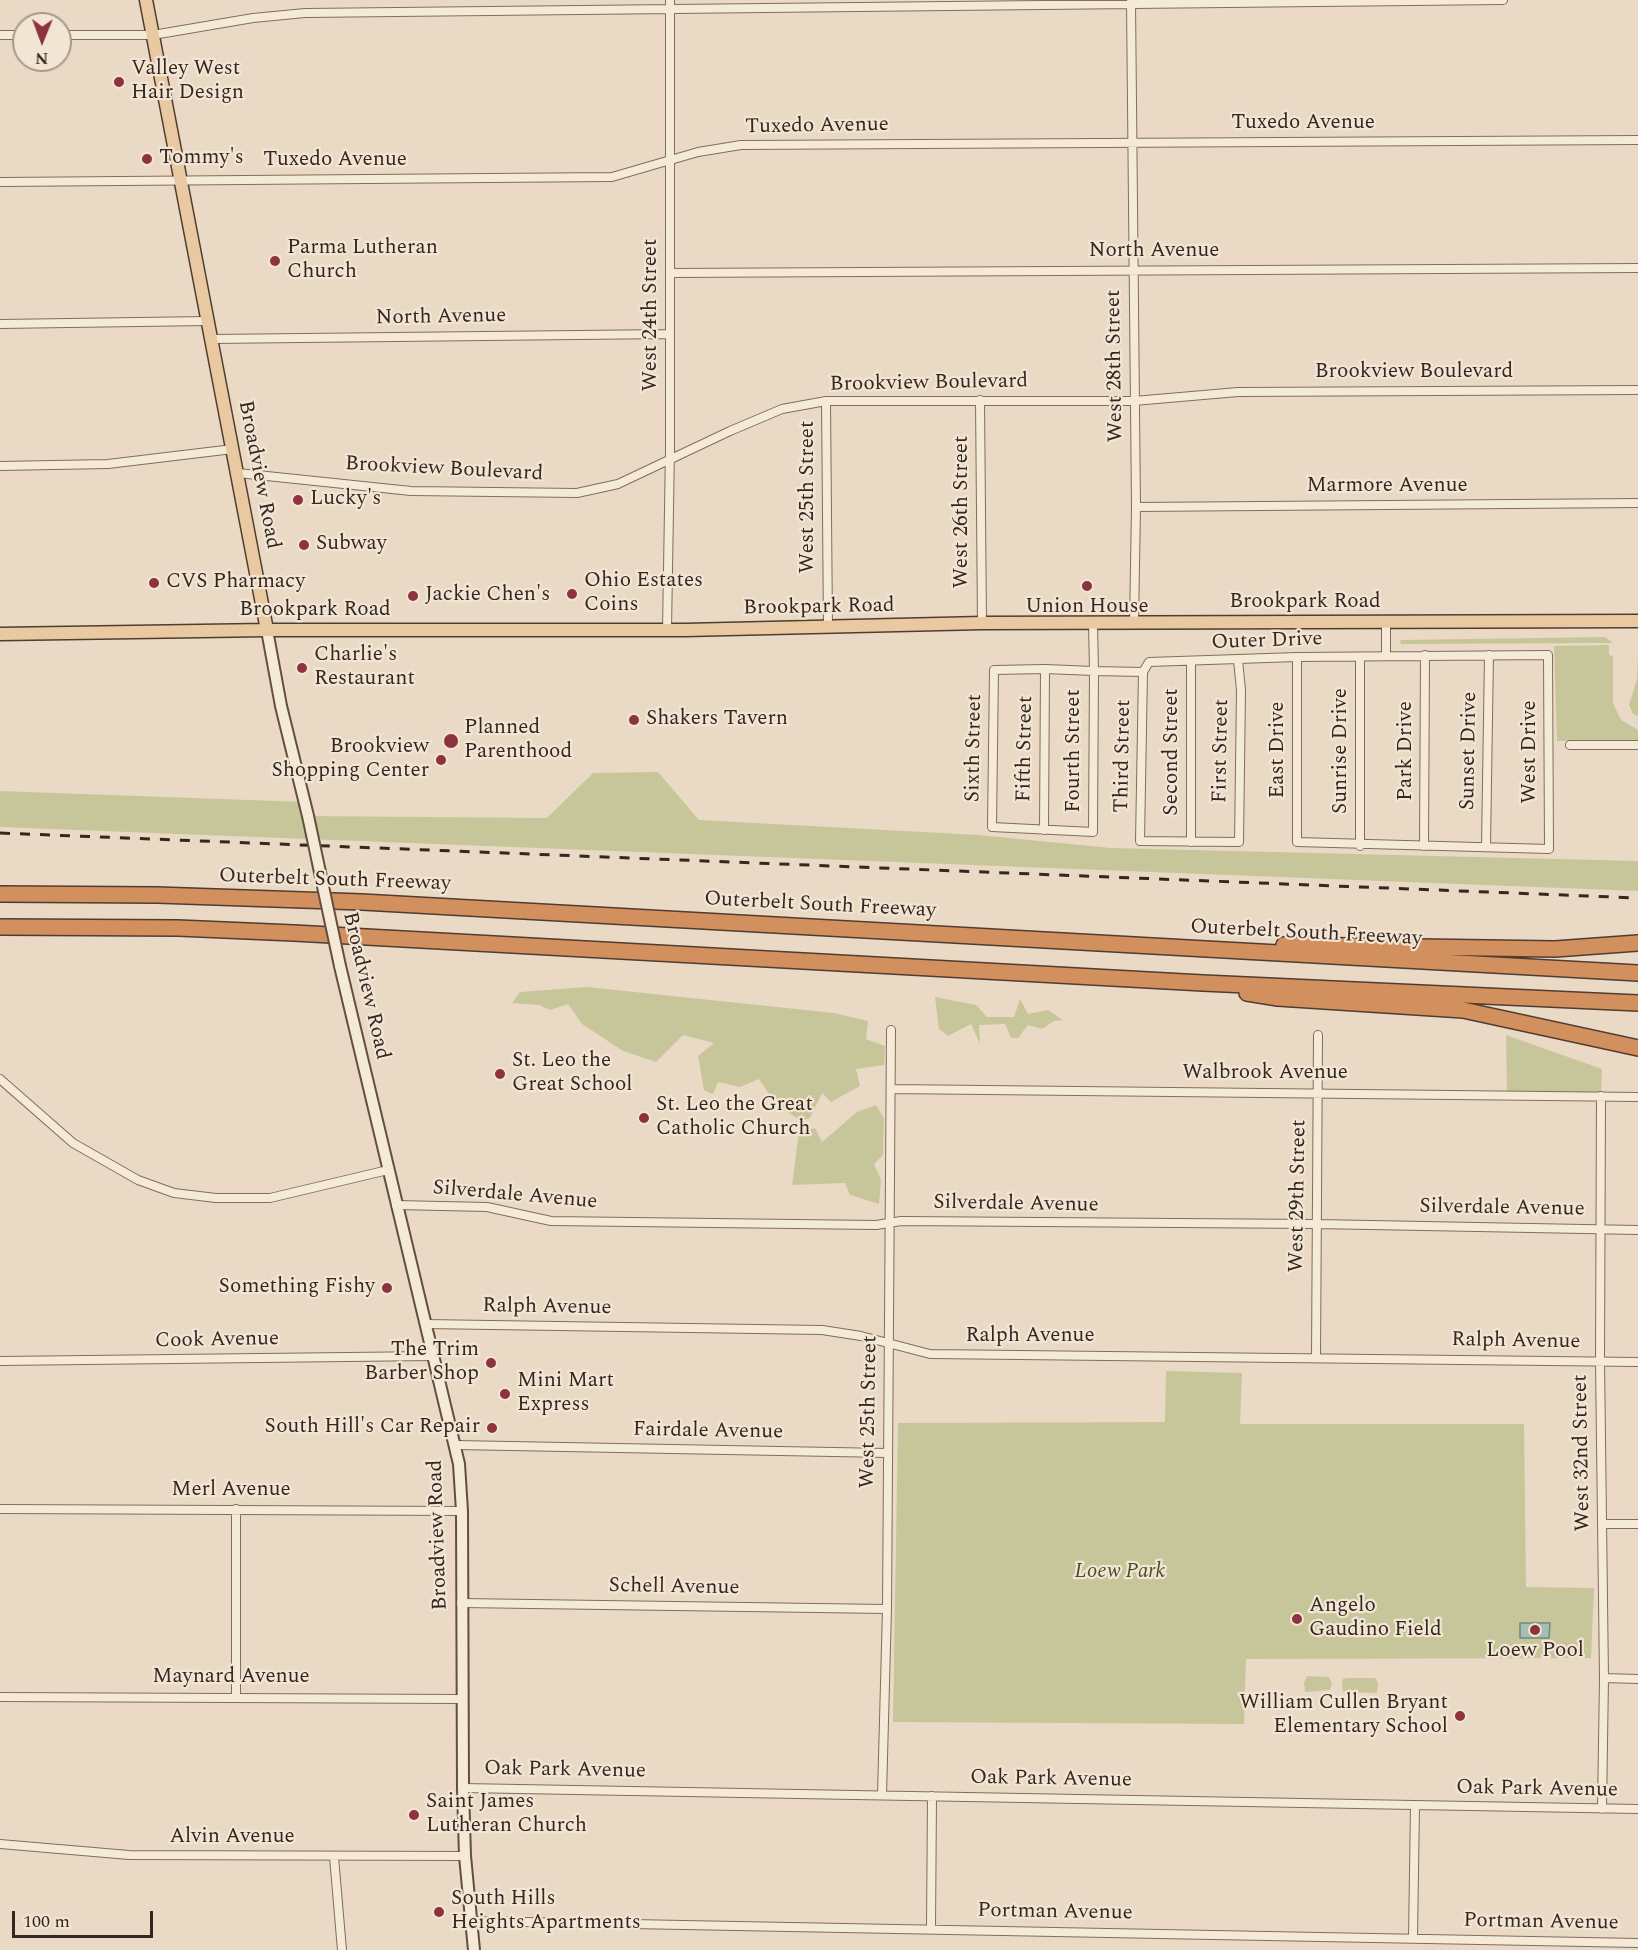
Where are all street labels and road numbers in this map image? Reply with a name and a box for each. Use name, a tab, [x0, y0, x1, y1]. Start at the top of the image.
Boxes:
street label: Tuxedo Avenue	[1231, 111, 1375, 137]
street label: Tuxedo Avenue	[745, 113, 889, 141]
street label: Tuxedo Avenue	[263, 148, 407, 174]
street label: West 24th Street	[639, 239, 665, 391]
street label: North Avenue	[1089, 239, 1219, 265]
street label: West 28th Street	[1102, 289, 1130, 443]
street label: North Avenue	[375, 304, 507, 332]
street label: Brookview Boulevard	[1315, 360, 1513, 386]
street label: Brookview Boulevard	[830, 370, 1028, 398]
street label: Broadview Road	[231, 399, 285, 551]
street label: West 25th Street	[796, 421, 822, 573]
street label: West 26th Street	[950, 436, 976, 588]
street label: Brookview Boulevard	[344, 452, 544, 488]
street label: Marmore Avenue	[1306, 474, 1468, 500]
street label: Brookpark Road	[1229, 590, 1381, 616]
street label: Brookpark Road	[743, 594, 895, 622]
street label: Brookpark Road	[239, 598, 391, 624]
street label: Outer Drive	[1211, 627, 1323, 657]
street label: Second Street	[1160, 688, 1186, 816]
street label: Sunrise Drive	[1329, 688, 1355, 814]
street label: Fourth Street	[1062, 689, 1088, 813]
street label: Sunset Drive	[1456, 692, 1484, 810]
street label: Sixth Street	[961, 694, 989, 802]
street label: Fifth Street	[1012, 696, 1040, 802]
street label: Third Street	[1110, 699, 1138, 813]
street label: First Street	[1208, 699, 1236, 803]
street label: West Drive	[1518, 700, 1544, 804]
street label: Park Drive	[1394, 701, 1420, 801]
street label: East Drive	[1266, 702, 1292, 798]
street label: Outerbelt South Freeway	[219, 864, 451, 898]
street label: Outerbelt South Freeway	[703, 887, 937, 925]
street label: Broadview Road	[336, 910, 394, 1062]
street label: Outerbelt South Freeway	[1189, 915, 1423, 953]
street label: Walbrook Avenue	[1182, 1061, 1348, 1087]
street label: West 29th Street	[1285, 1119, 1313, 1273]
street label: Silverdale Avenue	[432, 1176, 598, 1216]
street label: Silverdale Avenue	[933, 1191, 1099, 1219]
street label: Silverdale Avenue	[1419, 1195, 1585, 1223]
street label: Ralph Avenue	[482, 1294, 612, 1322]
street label: Ralph Avenue	[965, 1324, 1095, 1350]
street label: Cook Avenue	[155, 1327, 279, 1355]
street label: Ralph Avenue	[1451, 1328, 1581, 1356]
street label: West 25th Street	[856, 1335, 884, 1489]
street label: West 32nd Street	[1569, 1374, 1597, 1532]
street label: Fairdale Avenue	[633, 1418, 783, 1446]
street label: Broadview Road	[424, 1459, 454, 1611]
street label: Merl Avenue	[171, 1478, 291, 1504]
street label: Schell Avenue	[608, 1574, 740, 1602]
street label: Maynard Avenue	[152, 1665, 310, 1691]
street label: Oak Park Avenue	[484, 1757, 646, 1785]
street label: Oak Park Avenue	[970, 1766, 1132, 1794]
street label: Oak Park Avenue	[1456, 1776, 1618, 1804]
street label: Alvin Avenue	[169, 1825, 295, 1851]
street label: Portman Avenue	[977, 1899, 1133, 1927]
street label: Portman Avenue	[1463, 1909, 1619, 1937]

